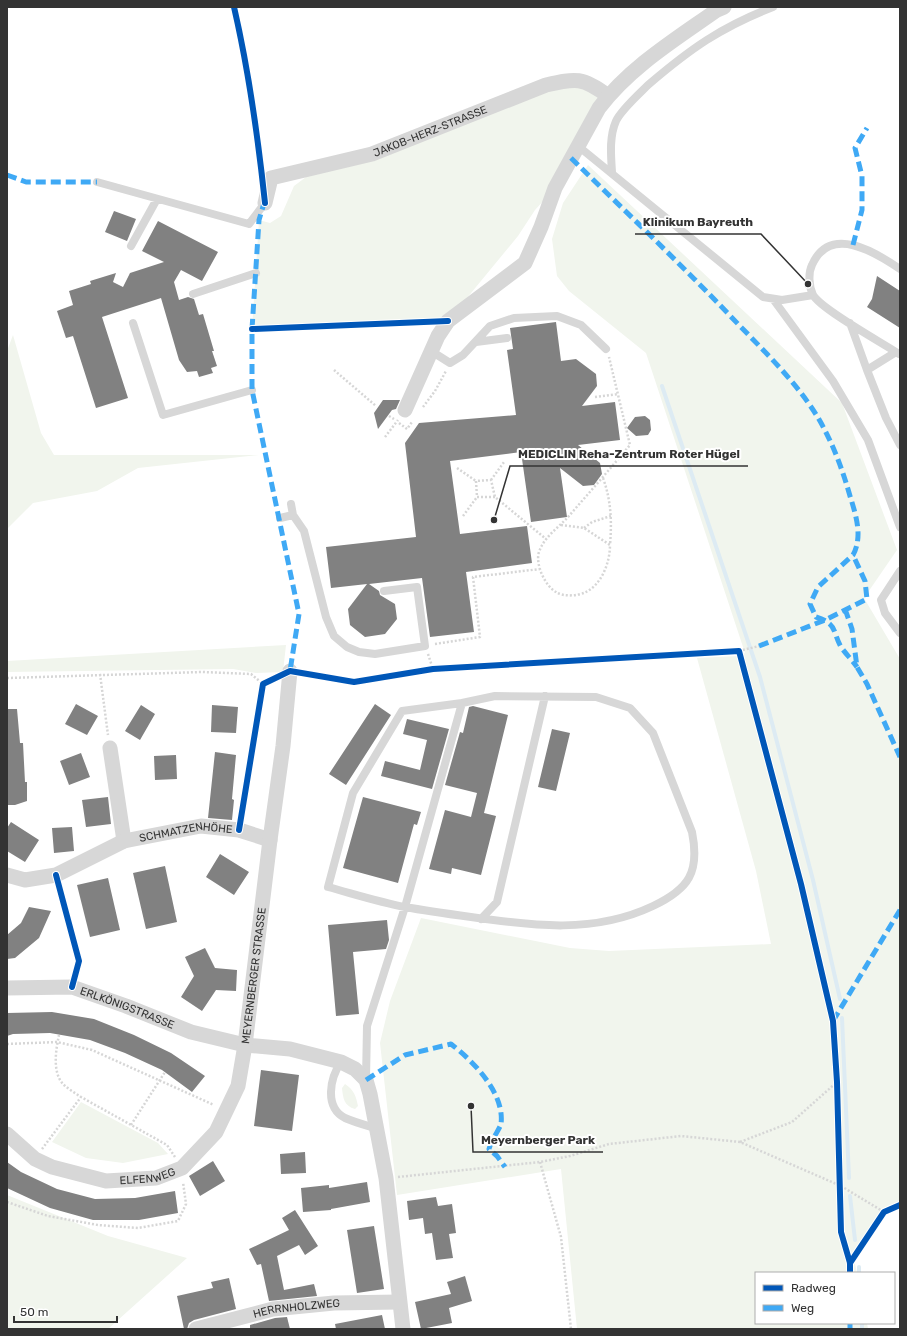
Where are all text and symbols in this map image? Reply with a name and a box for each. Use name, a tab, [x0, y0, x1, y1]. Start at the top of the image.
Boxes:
street label: JAKOB-HERZ-STRASSE	[371, 103, 489, 160]
callout: Klinikum Bayreuth	[635, 210, 761, 234]
text: Klinikum Bayreuth	[643, 215, 753, 229]
callout: MEDICLIN Reha-Zentrum Roter Hügel	[510, 442, 748, 466]
text: MEDICLIN Reha-Zentrum Roter Hügel	[518, 447, 740, 461]
street label: SCHMATZENHÖHE	[138, 820, 233, 845]
street label: MEYERNBERGER STRASSE	[239, 906, 269, 1045]
street label: ERLKÖNIGSTRASSE	[78, 984, 177, 1032]
callout: Meyernberger Park	[473, 1128, 603, 1152]
text: Meyernberger Park	[481, 1133, 595, 1147]
street label: ELFENWEG	[119, 1165, 177, 1187]
legend	[755, 1272, 895, 1324]
text: Radweg	[791, 1281, 836, 1295]
street label: HERRNHOLZWEG	[252, 1297, 340, 1321]
scale bar	[14, 1298, 117, 1324]
text: Weg	[791, 1301, 814, 1315]
text: 50 m	[20, 1305, 48, 1319]

